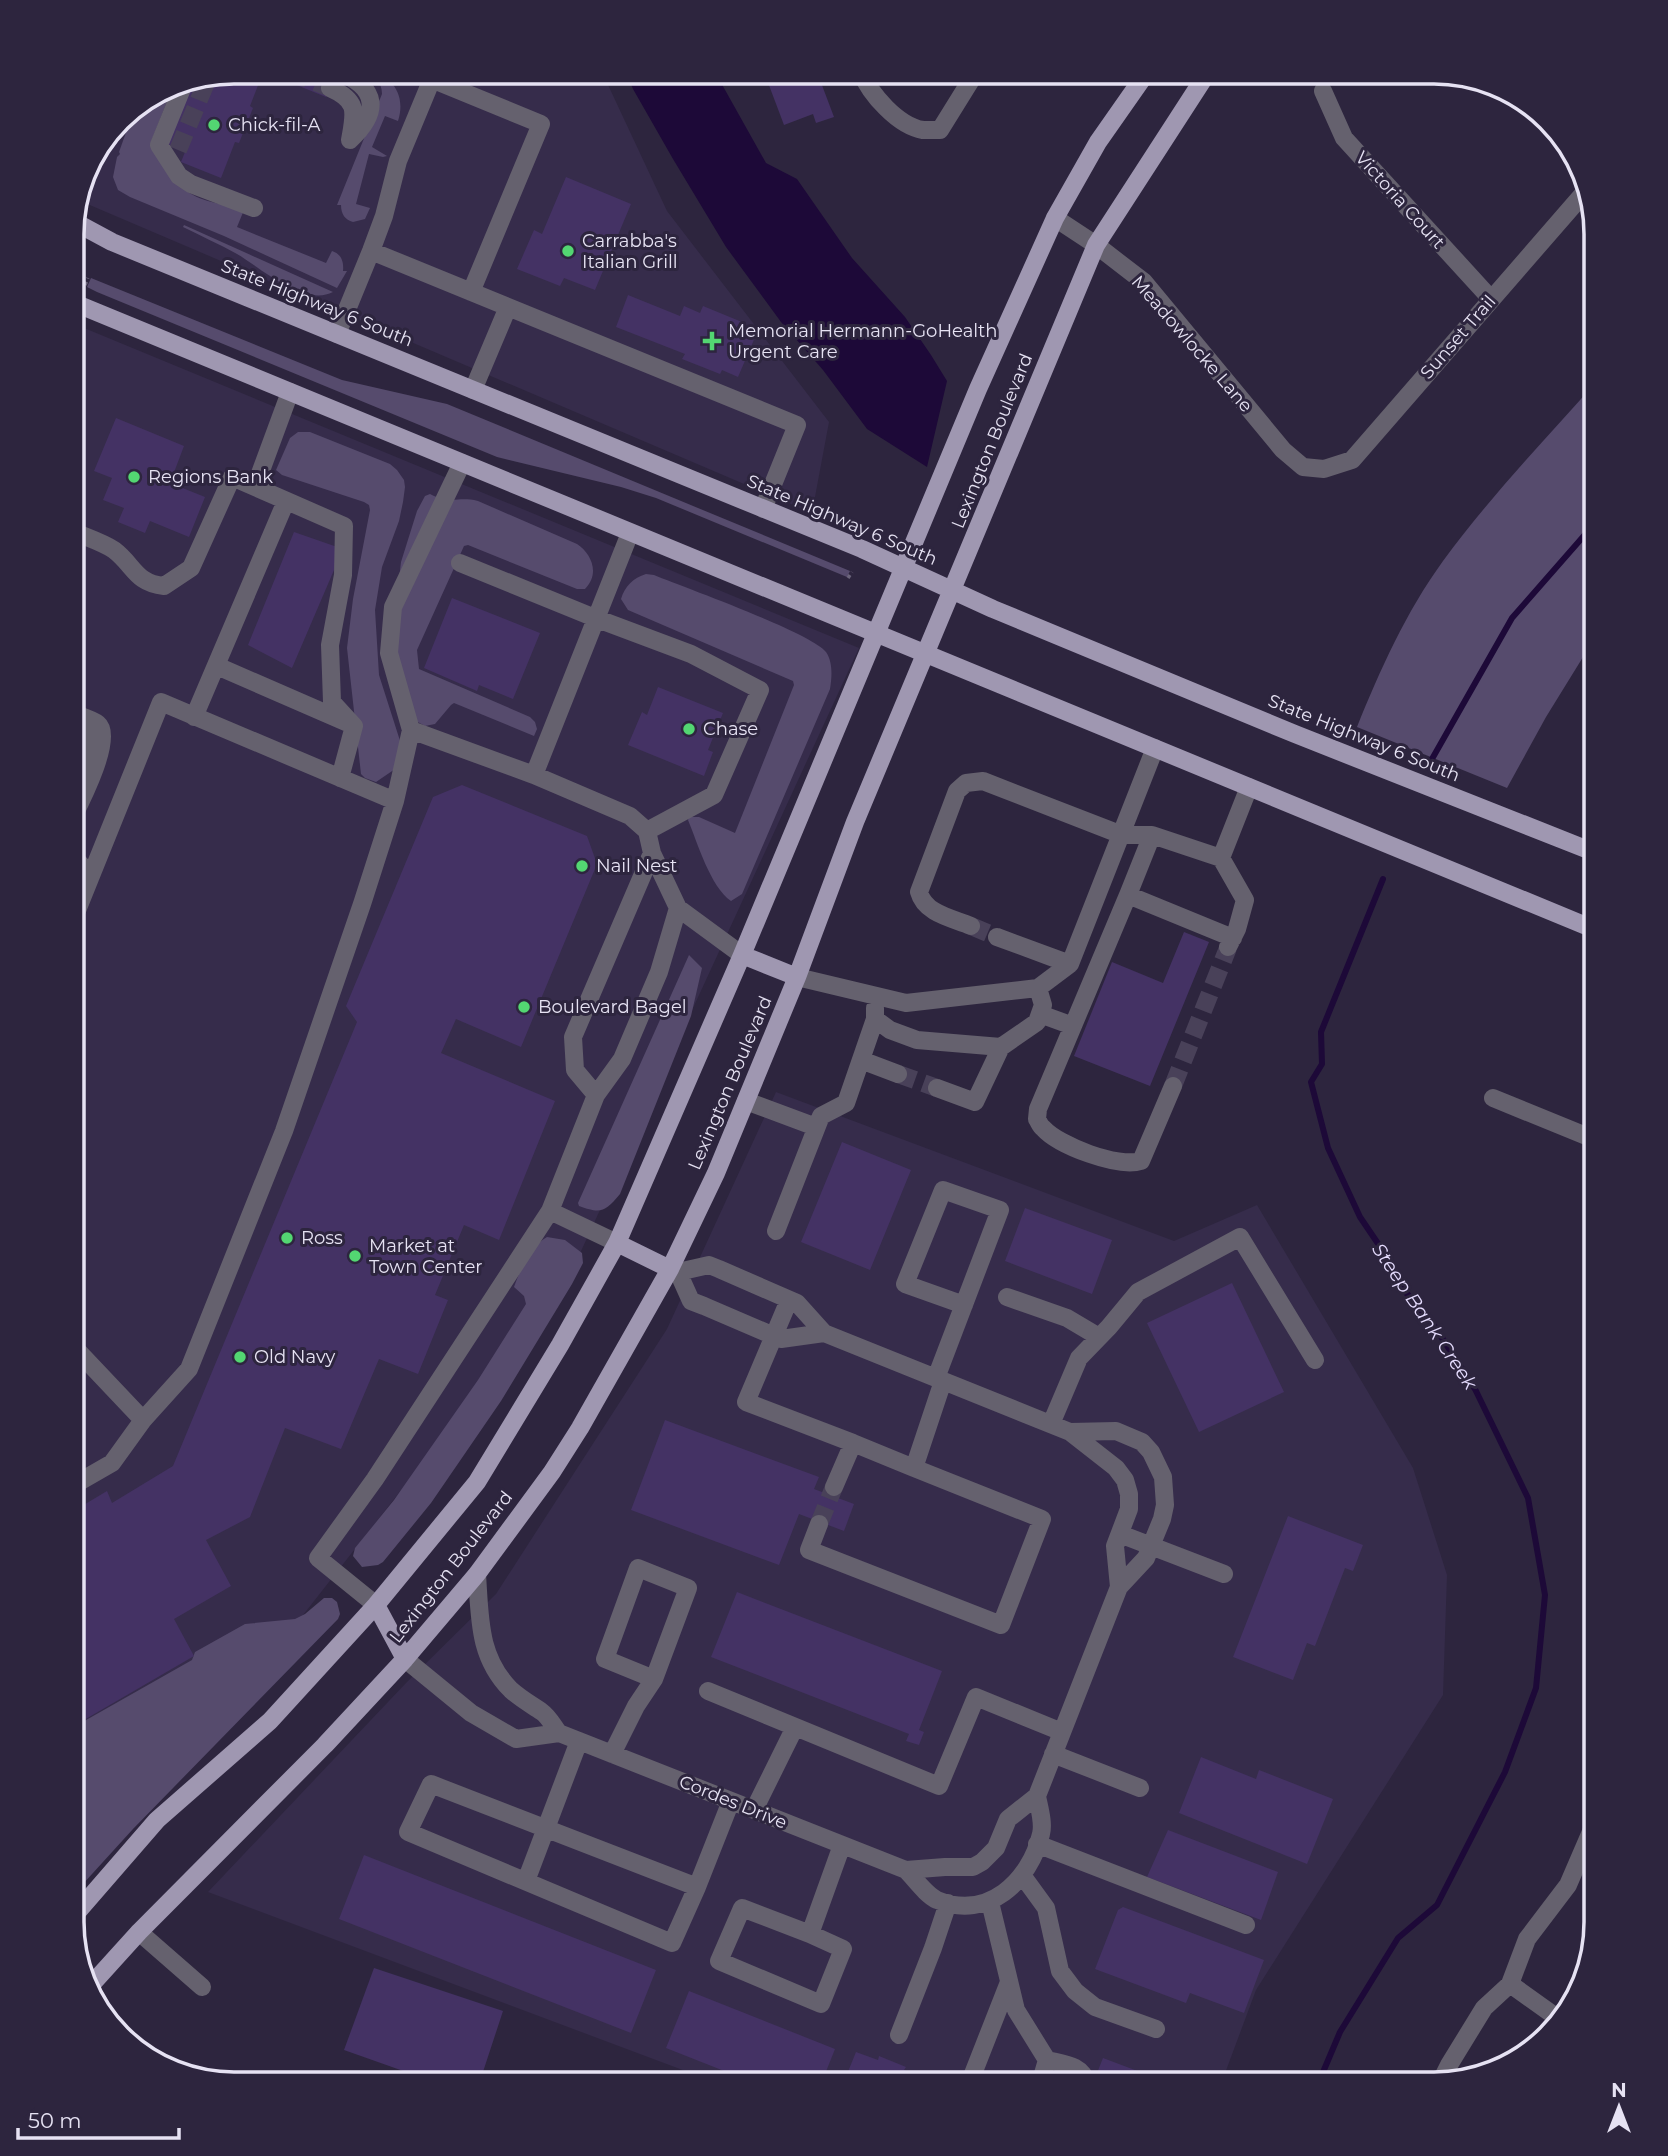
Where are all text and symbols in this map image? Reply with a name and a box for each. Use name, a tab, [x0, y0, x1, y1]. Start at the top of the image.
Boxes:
place label: Chick-fil-A	[228, 114, 321, 136]
marker: Chick-fil-A	[206, 117, 222, 133]
street label: Victoria Court	[1351, 147, 1449, 253]
place label: Carrabba's Italian Grill	[582, 230, 678, 273]
marker: Carrabba's Italian Grill	[560, 243, 576, 259]
street label: State Highway 6 South	[218, 254, 416, 352]
street label: Meadowlocke Lane	[1127, 271, 1257, 417]
street label: Sunset Trail	[1416, 291, 1500, 383]
place label: Memorial Hermann-GoHealth Urgent Care	[728, 320, 997, 363]
marker: Memorial Hermann-GoHealth Urgent Care	[702, 331, 722, 351]
street label: Lexington Boulevard	[947, 350, 1037, 532]
place label: Regions Bank	[148, 466, 273, 488]
marker: Regions Bank	[126, 469, 142, 485]
street label: State Highway 6 South	[743, 470, 941, 570]
street label: State Highway 6 South	[1265, 689, 1463, 787]
place label: Chase	[703, 718, 758, 740]
marker: Chase	[681, 721, 697, 737]
place label: Nail Nest	[596, 855, 677, 877]
marker: Nail Nest	[574, 858, 590, 874]
street label: Lexington Boulevard	[683, 993, 777, 1173]
place label: Boulevard Bagel	[538, 996, 687, 1018]
marker: Boulevard Bagel	[516, 999, 532, 1015]
place label: Ross	[301, 1227, 343, 1249]
marker: Ross	[279, 1230, 295, 1246]
place label: Market at Town Center	[369, 1235, 483, 1278]
water label: Steep Bank Creek	[1367, 1239, 1482, 1394]
marker: Market at Town Center	[347, 1248, 363, 1264]
place label: Old Navy	[254, 1346, 336, 1368]
marker: Old Navy	[232, 1349, 248, 1365]
street label: Lexington Boulevard	[385, 1487, 517, 1647]
street label: Cordes Drive	[676, 1770, 790, 1834]
north arrow	[1584, 2072, 1654, 2142]
text: N	[1611, 2079, 1627, 2102]
scale bar	[18, 2096, 178, 2140]
text: 50 m	[28, 2108, 82, 2133]

